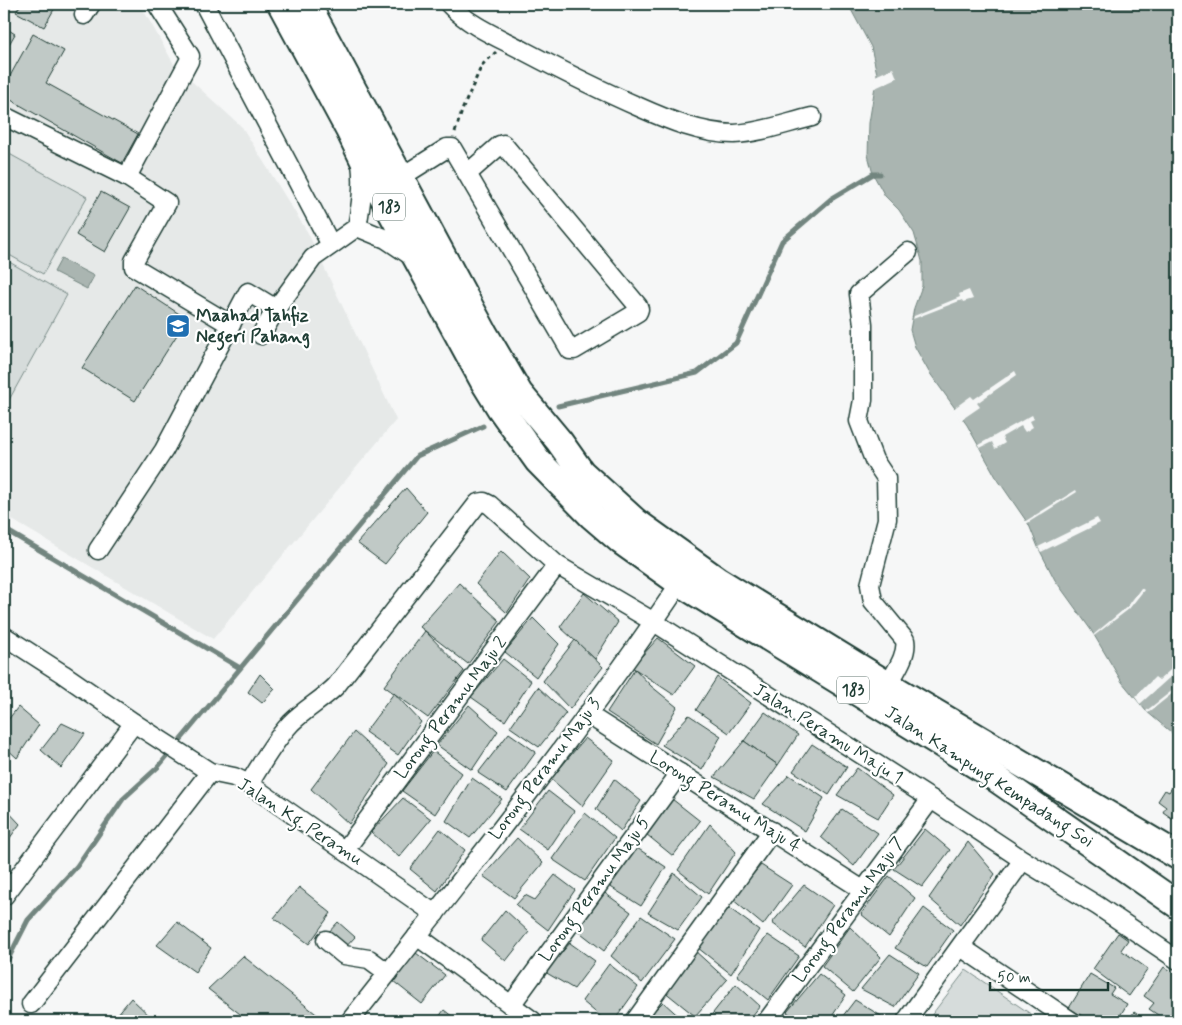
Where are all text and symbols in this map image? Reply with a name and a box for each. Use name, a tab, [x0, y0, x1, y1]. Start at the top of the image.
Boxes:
road number: 183	[373, 193, 405, 220]
place label: Maahad Tahfiz Negeri Pahang	[196, 304, 310, 351]
school or university icon: Maahad Tahfiz Negeri Pahang	[165, 313, 191, 339]
street label: Lorong Peramu Maju 2	[389, 632, 514, 785]
road number: 183	[837, 676, 869, 704]
street label: Jalan Peramu Maju 1	[749, 678, 907, 790]
street label: Lorong Peramu Maju 3	[484, 693, 608, 846]
street label: Jalan Kampung Kempadang Soi	[879, 700, 1098, 855]
street label: Lorong Peramu Maju 4	[644, 746, 805, 860]
street label: Jalan Kg. Peramu	[232, 773, 367, 873]
street label: Lorong Peramu Maju 5	[534, 811, 658, 968]
street label: Lorong Peramu Maju 7	[788, 832, 912, 989]
scale bar	[990, 960, 1107, 992]
text: 50 m	[997, 968, 1031, 988]

